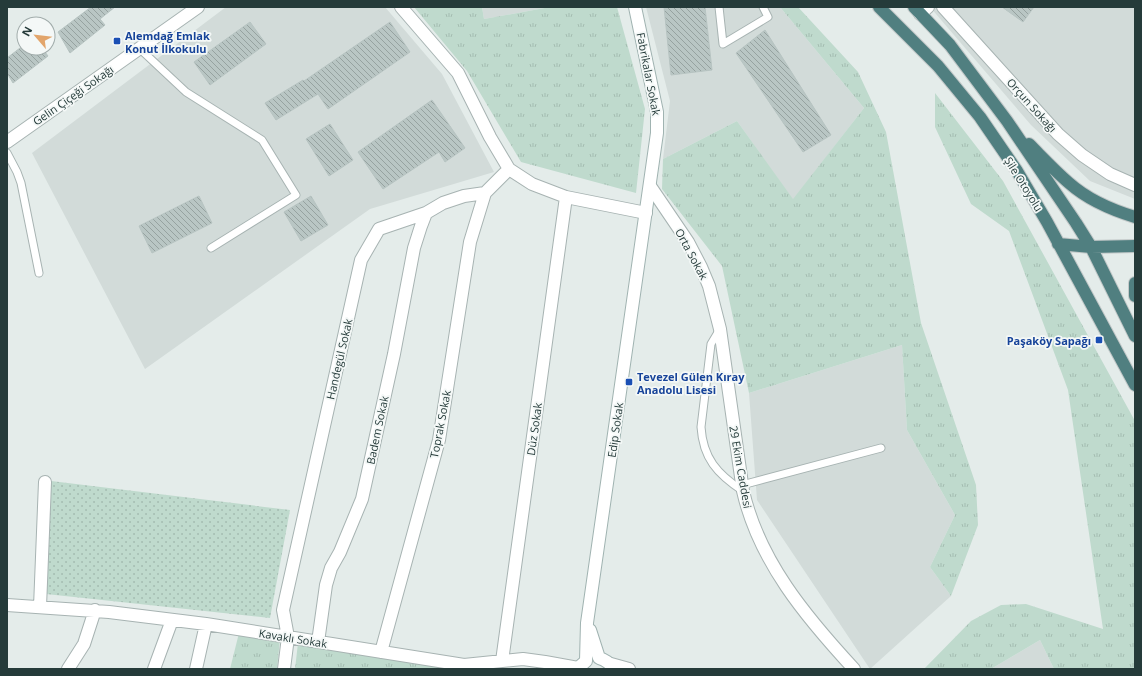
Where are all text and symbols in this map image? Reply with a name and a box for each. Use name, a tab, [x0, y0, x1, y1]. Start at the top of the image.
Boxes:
north arrow	[16, 16, 56, 56]
text: N	[18, 24, 35, 39]
place label: Alemdağ Emlak Konut İlkokulu	[125, 28, 210, 56]
street label: Fabrikalar Sokak	[634, 31, 664, 117]
marker: Alemdağ Emlak Konut İlkokulu	[112, 36, 122, 46]
street label: Gelin Çiçeği Sokağı	[30, 61, 116, 129]
street label: Orçun Sokağı	[1004, 75, 1060, 135]
street label: Şile Otoyolu	[1001, 154, 1047, 214]
street label: Orta Sokak	[672, 226, 712, 283]
street label: Handegül Sokak	[322, 317, 356, 401]
place label: Paşaköy Sapağı	[1007, 333, 1091, 348]
marker: Paşaköy Sapağı	[1094, 335, 1104, 345]
place label: Tevezel Gülen Kıray Anadolu Lisesi	[637, 369, 745, 397]
marker: Tevezel Gülen Kıray Anadolu Lisesi	[624, 377, 634, 387]
street label: Toprak Sokak	[426, 389, 454, 459]
street label: Badem Sokak	[362, 394, 392, 466]
street label: Düz Sokak	[523, 401, 545, 456]
street label: Edip Sokak	[604, 401, 626, 459]
street label: 29 Ekim Caddesi	[726, 424, 756, 510]
street label: Kavaklı Sokak	[258, 625, 328, 651]

